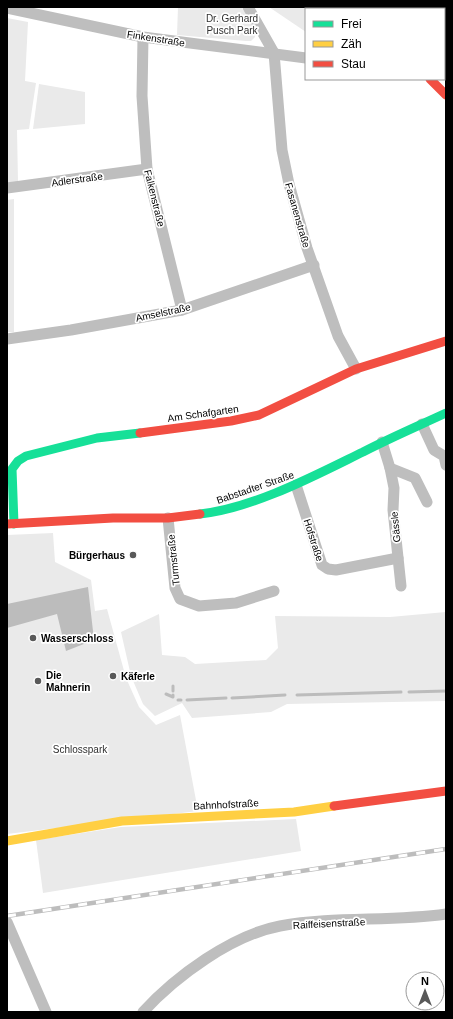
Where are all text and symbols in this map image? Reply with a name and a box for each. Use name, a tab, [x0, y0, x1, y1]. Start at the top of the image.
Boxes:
legend	[305, 8, 445, 80]
park label: Dr. Gerhard Pusch Park	[206, 13, 259, 36]
text: Frei	[341, 17, 362, 31]
street label: Finkenstraße	[126, 28, 186, 49]
text: Zäh	[341, 37, 362, 51]
text: Stau	[341, 57, 366, 71]
street label: Falkenstraße	[142, 168, 167, 228]
street label: Adlerstraße	[51, 170, 104, 189]
street label: Fasanenstraße	[283, 181, 312, 249]
street label: Amselstraße	[135, 301, 192, 324]
street label: Am Schafgarten	[167, 403, 239, 424]
street label: Babstadter Straße	[215, 469, 296, 506]
street label: Gässle	[388, 510, 403, 543]
street label: Hofstraße	[302, 518, 326, 563]
street label: Turmstraße	[165, 533, 182, 586]
place label: Bürgerhaus	[69, 550, 125, 561]
marker: Bürgerhaus	[128, 550, 138, 560]
marker: Wasserschloss	[28, 633, 38, 643]
place label: Wasserschloss	[41, 633, 114, 644]
place label: Die Mahnerin	[46, 670, 90, 693]
marker: Käferle	[108, 671, 118, 681]
place label: Käferle	[121, 671, 155, 682]
marker: Die Mahnerin	[33, 676, 43, 686]
park label: Schlosspark	[53, 744, 108, 755]
street label: Bahnhofstraße	[193, 797, 259, 812]
street label: Raiffeisenstraße	[292, 916, 366, 931]
north arrow	[405, 971, 445, 1011]
text: N	[421, 975, 429, 987]

